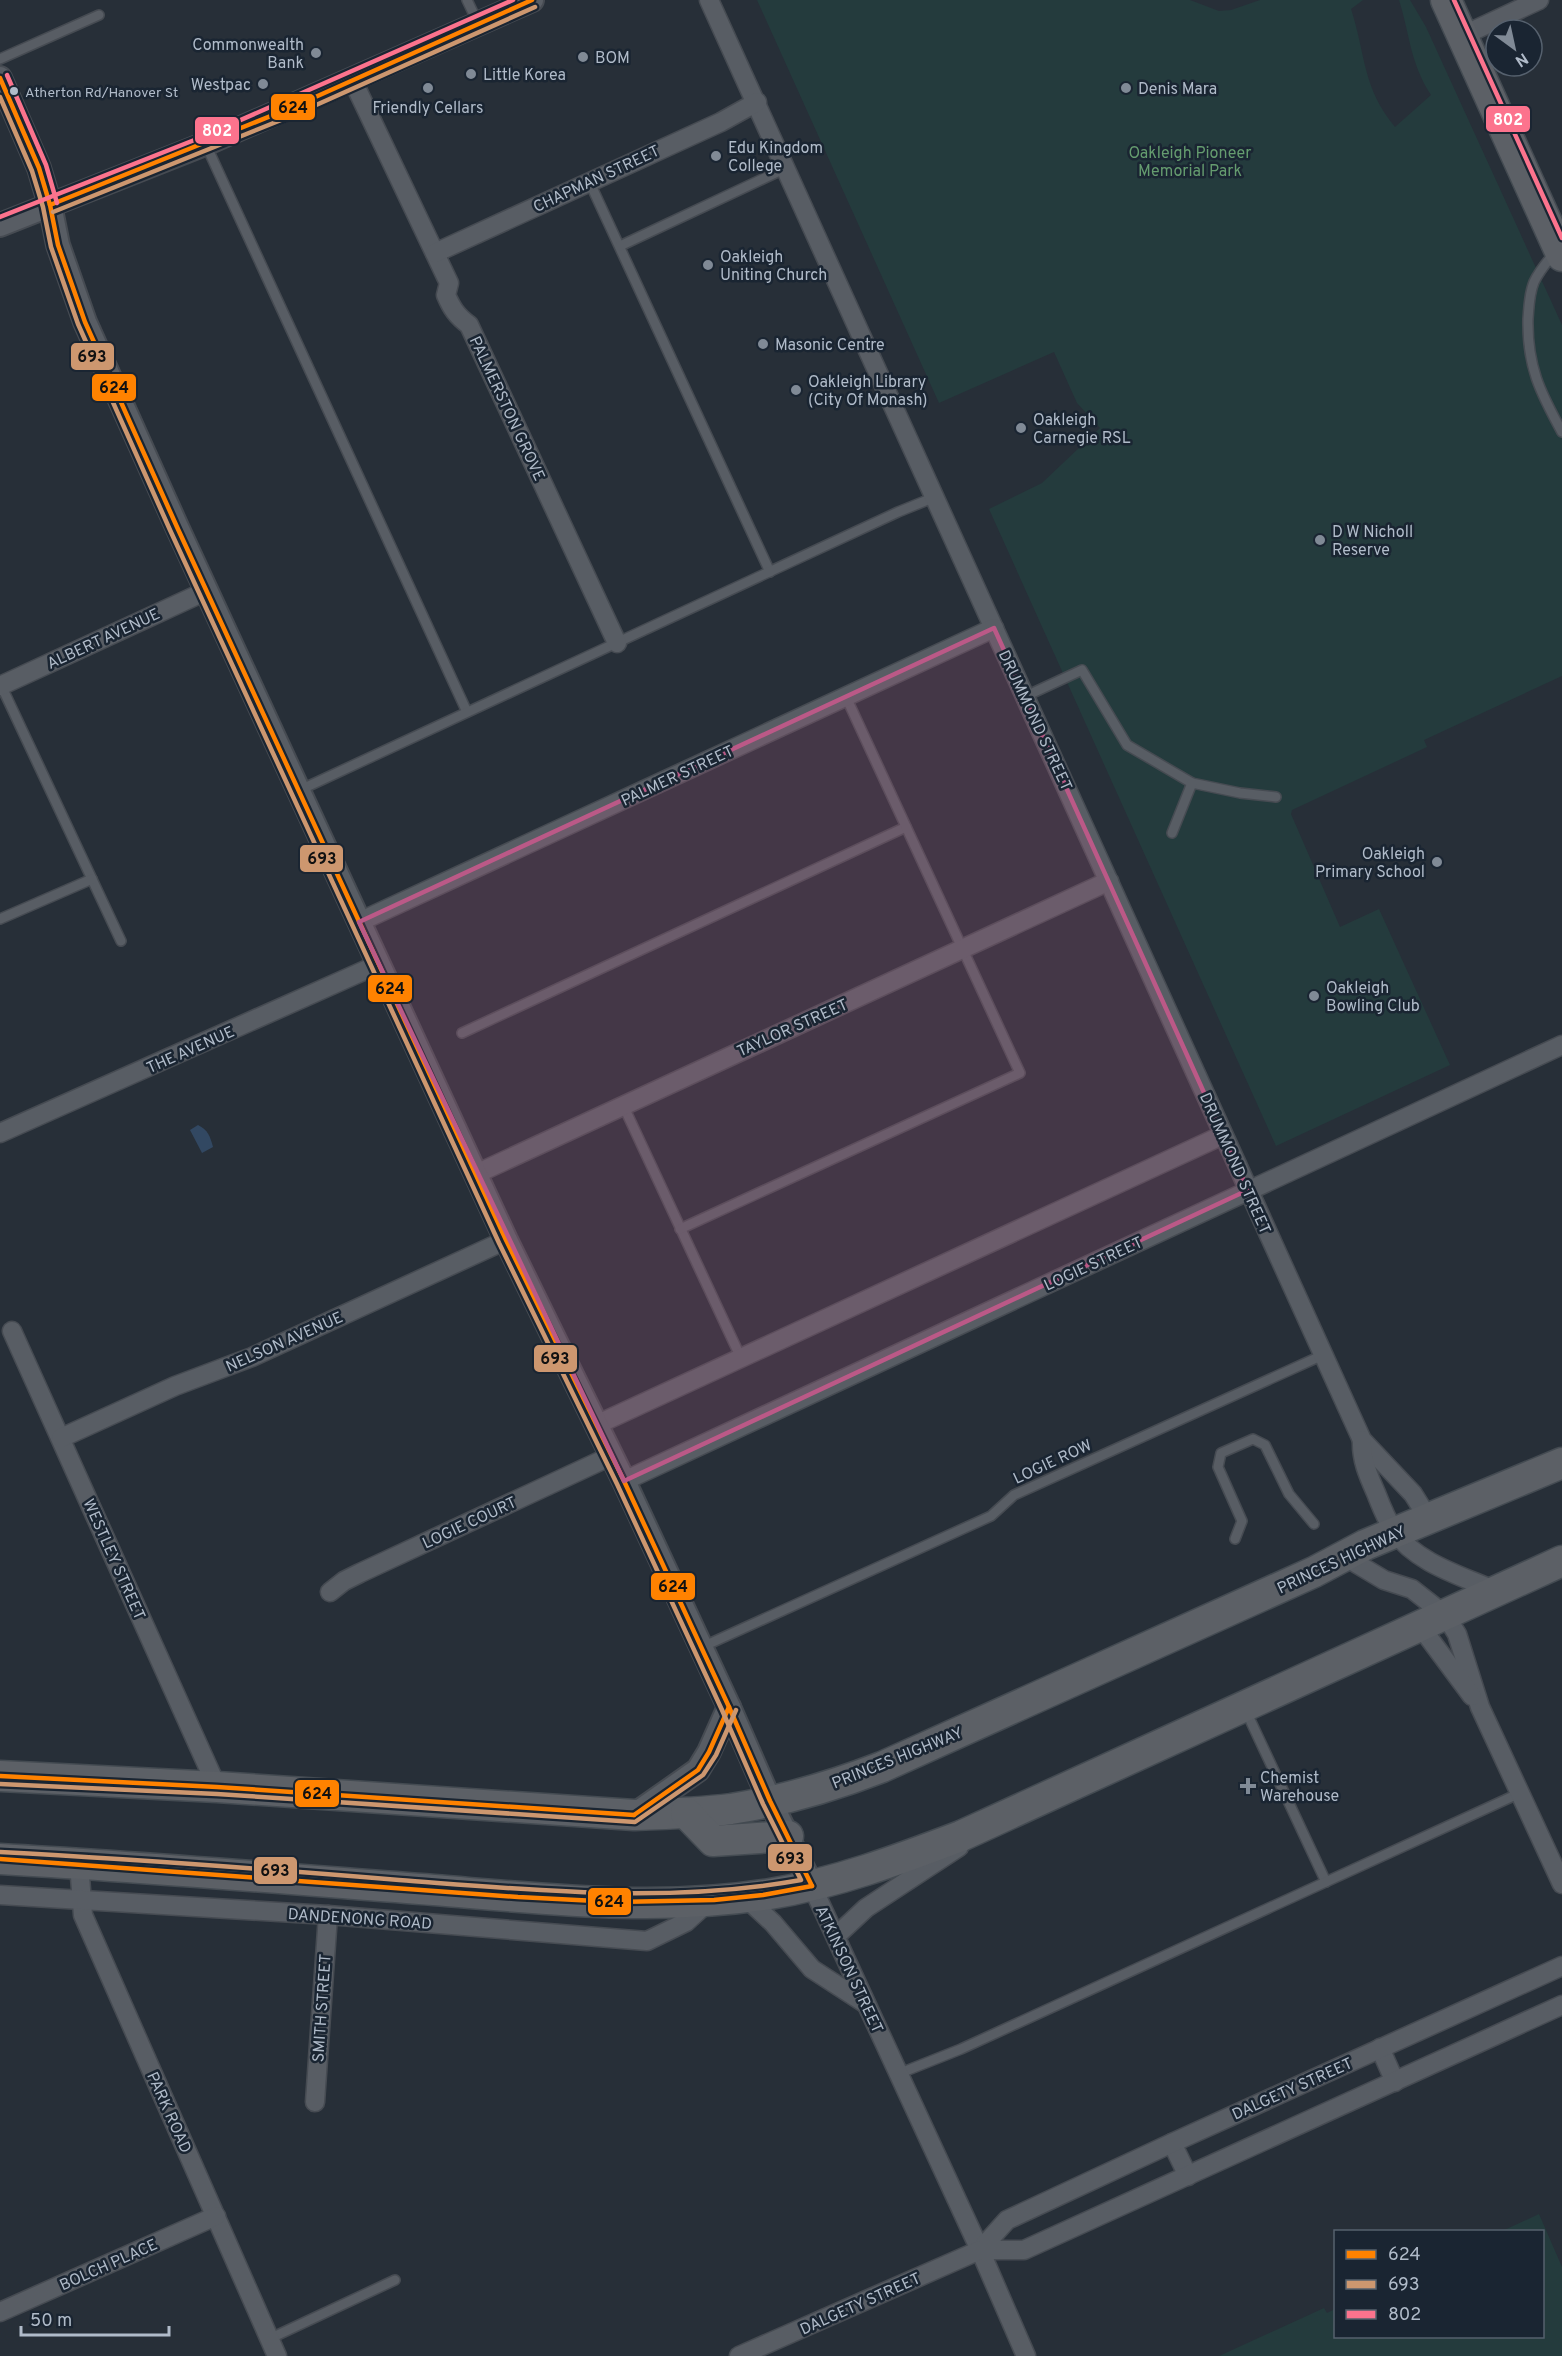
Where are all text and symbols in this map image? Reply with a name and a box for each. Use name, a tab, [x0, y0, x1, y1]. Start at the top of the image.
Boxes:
north arrow	[1484, 18, 1544, 78]
place label: Commonwealth Bank	[192, 36, 304, 74]
marker: Commonwealth Bank	[309, 46, 323, 60]
text: N	[1511, 47, 1531, 70]
place label: BOM	[595, 49, 630, 69]
marker: BOM	[576, 50, 590, 64]
place label: Little Korea	[483, 66, 566, 86]
marker: Little Korea	[464, 67, 478, 81]
place label: Westpac	[191, 76, 251, 96]
marker: Westpac	[256, 77, 270, 91]
place label: Denis Mara	[1138, 80, 1217, 100]
marker: Friendly Cellars	[421, 81, 435, 95]
marker: Denis Mara	[1119, 81, 1133, 95]
marker: Atherton Rd/Hanover St	[8, 85, 20, 97]
place label: Atherton Rd/Hanover St	[25, 85, 178, 102]
line badge: 624	[270, 93, 316, 121]
text: 624	[278, 99, 308, 119]
place label: Friendly Cellars	[372, 99, 484, 119]
line badge: 802	[1485, 105, 1531, 133]
text: 802	[1493, 111, 1523, 131]
line badge: 802	[194, 116, 240, 145]
text: 802	[202, 122, 232, 142]
place label: Edu Kingdom College	[728, 139, 823, 177]
street label: CHAPMAN STREET	[530, 142, 663, 218]
park label: Oakleigh Pioneer Memorial Park	[1128, 144, 1252, 182]
marker: Edu Kingdom College	[709, 149, 723, 163]
place label: Oakleigh Uniting Church	[720, 248, 827, 286]
marker: Oakleigh Uniting Church	[701, 258, 715, 272]
street label: PALMERSTON GROVE	[464, 333, 548, 484]
place label: Masonic Centre	[775, 336, 885, 356]
marker: Masonic Centre	[756, 337, 770, 351]
line badge: 693	[70, 342, 115, 371]
text: 693	[77, 348, 107, 368]
line badge: 624	[91, 373, 137, 402]
place label: Oakleigh Library (City Of Monash)	[808, 373, 928, 411]
text: 624	[99, 379, 129, 399]
marker: Oakleigh Library (City Of Monash)	[789, 383, 803, 397]
place label: Oakleigh Carnegie RSL	[1033, 411, 1131, 449]
marker: Oakleigh Carnegie RSL	[1014, 421, 1028, 435]
place label: D W Nicholl Reserve	[1332, 523, 1413, 561]
marker: D W Nicholl Reserve	[1313, 533, 1327, 547]
street label: ALBERT AVENUE	[44, 605, 164, 675]
street label: DRUMMOND STREET	[993, 647, 1076, 794]
street label: PALMER STREET	[618, 742, 737, 812]
line badge: 693	[299, 844, 344, 873]
place label: Oakleigh Primary School	[1315, 845, 1425, 883]
text: 693	[307, 850, 337, 870]
marker: Oakleigh Primary School	[1430, 855, 1444, 869]
line badge: 624	[367, 974, 413, 1003]
place label: Oakleigh Bowling Club	[1326, 979, 1420, 1017]
text: 624	[375, 980, 405, 1000]
marker: Oakleigh Bowling Club	[1307, 989, 1321, 1003]
street label: TAYLOR STREET	[734, 995, 851, 1062]
street label: THE AVENUE	[144, 1023, 238, 1079]
street label: DRUMMOND STREET	[1194, 1090, 1274, 1238]
street label: LOGIE STREET	[1041, 1233, 1147, 1296]
street label: NELSON AVENUE	[223, 1308, 346, 1378]
line badge: 693	[533, 1344, 578, 1373]
text: 693	[540, 1350, 570, 1370]
street label: LOGIE ROW	[1010, 1436, 1095, 1490]
street label: LOGIE COURT	[419, 1493, 520, 1554]
street label: WESTLEY STREET	[78, 1496, 149, 1623]
street label: PRINCES HIGHWAY	[1274, 1522, 1409, 1599]
line badge: 624	[650, 1572, 696, 1601]
text: 624	[658, 1578, 688, 1598]
street label: PRINCES HIGHWAY	[829, 1723, 966, 1794]
place label: Chemist Warehouse	[1260, 1769, 1339, 1807]
line badge: 624	[294, 1779, 340, 1808]
marker: Chemist Warehouse	[1241, 1779, 1255, 1793]
text: 624	[302, 1785, 332, 1805]
line badge: 693	[767, 1843, 813, 1872]
text: 693	[775, 1850, 805, 1870]
line badge: 693	[253, 1856, 298, 1885]
text: 693	[260, 1862, 290, 1882]
line badge: 624	[587, 1887, 632, 1916]
text: 624	[594, 1893, 624, 1913]
street label: ATKINSON STREET	[810, 1903, 887, 2037]
street label: DANDENONG ROAD	[287, 1905, 433, 1935]
street label: SMITH STREET	[309, 1953, 337, 2063]
street label: DALGETY STREET	[1229, 2054, 1356, 2125]
street label: PARK ROAD	[141, 2069, 195, 2157]
legend	[1334, 2230, 1544, 2338]
street label: BOLCH PLACE	[57, 2235, 161, 2296]
text: 624	[1388, 2244, 1421, 2267]
street label: DALGETY STREET	[797, 2269, 924, 2340]
text: 693	[1388, 2274, 1420, 2297]
scale bar	[21, 2299, 170, 2337]
text: 802	[1388, 2304, 1421, 2327]
text: 50 m	[30, 2310, 72, 2333]

